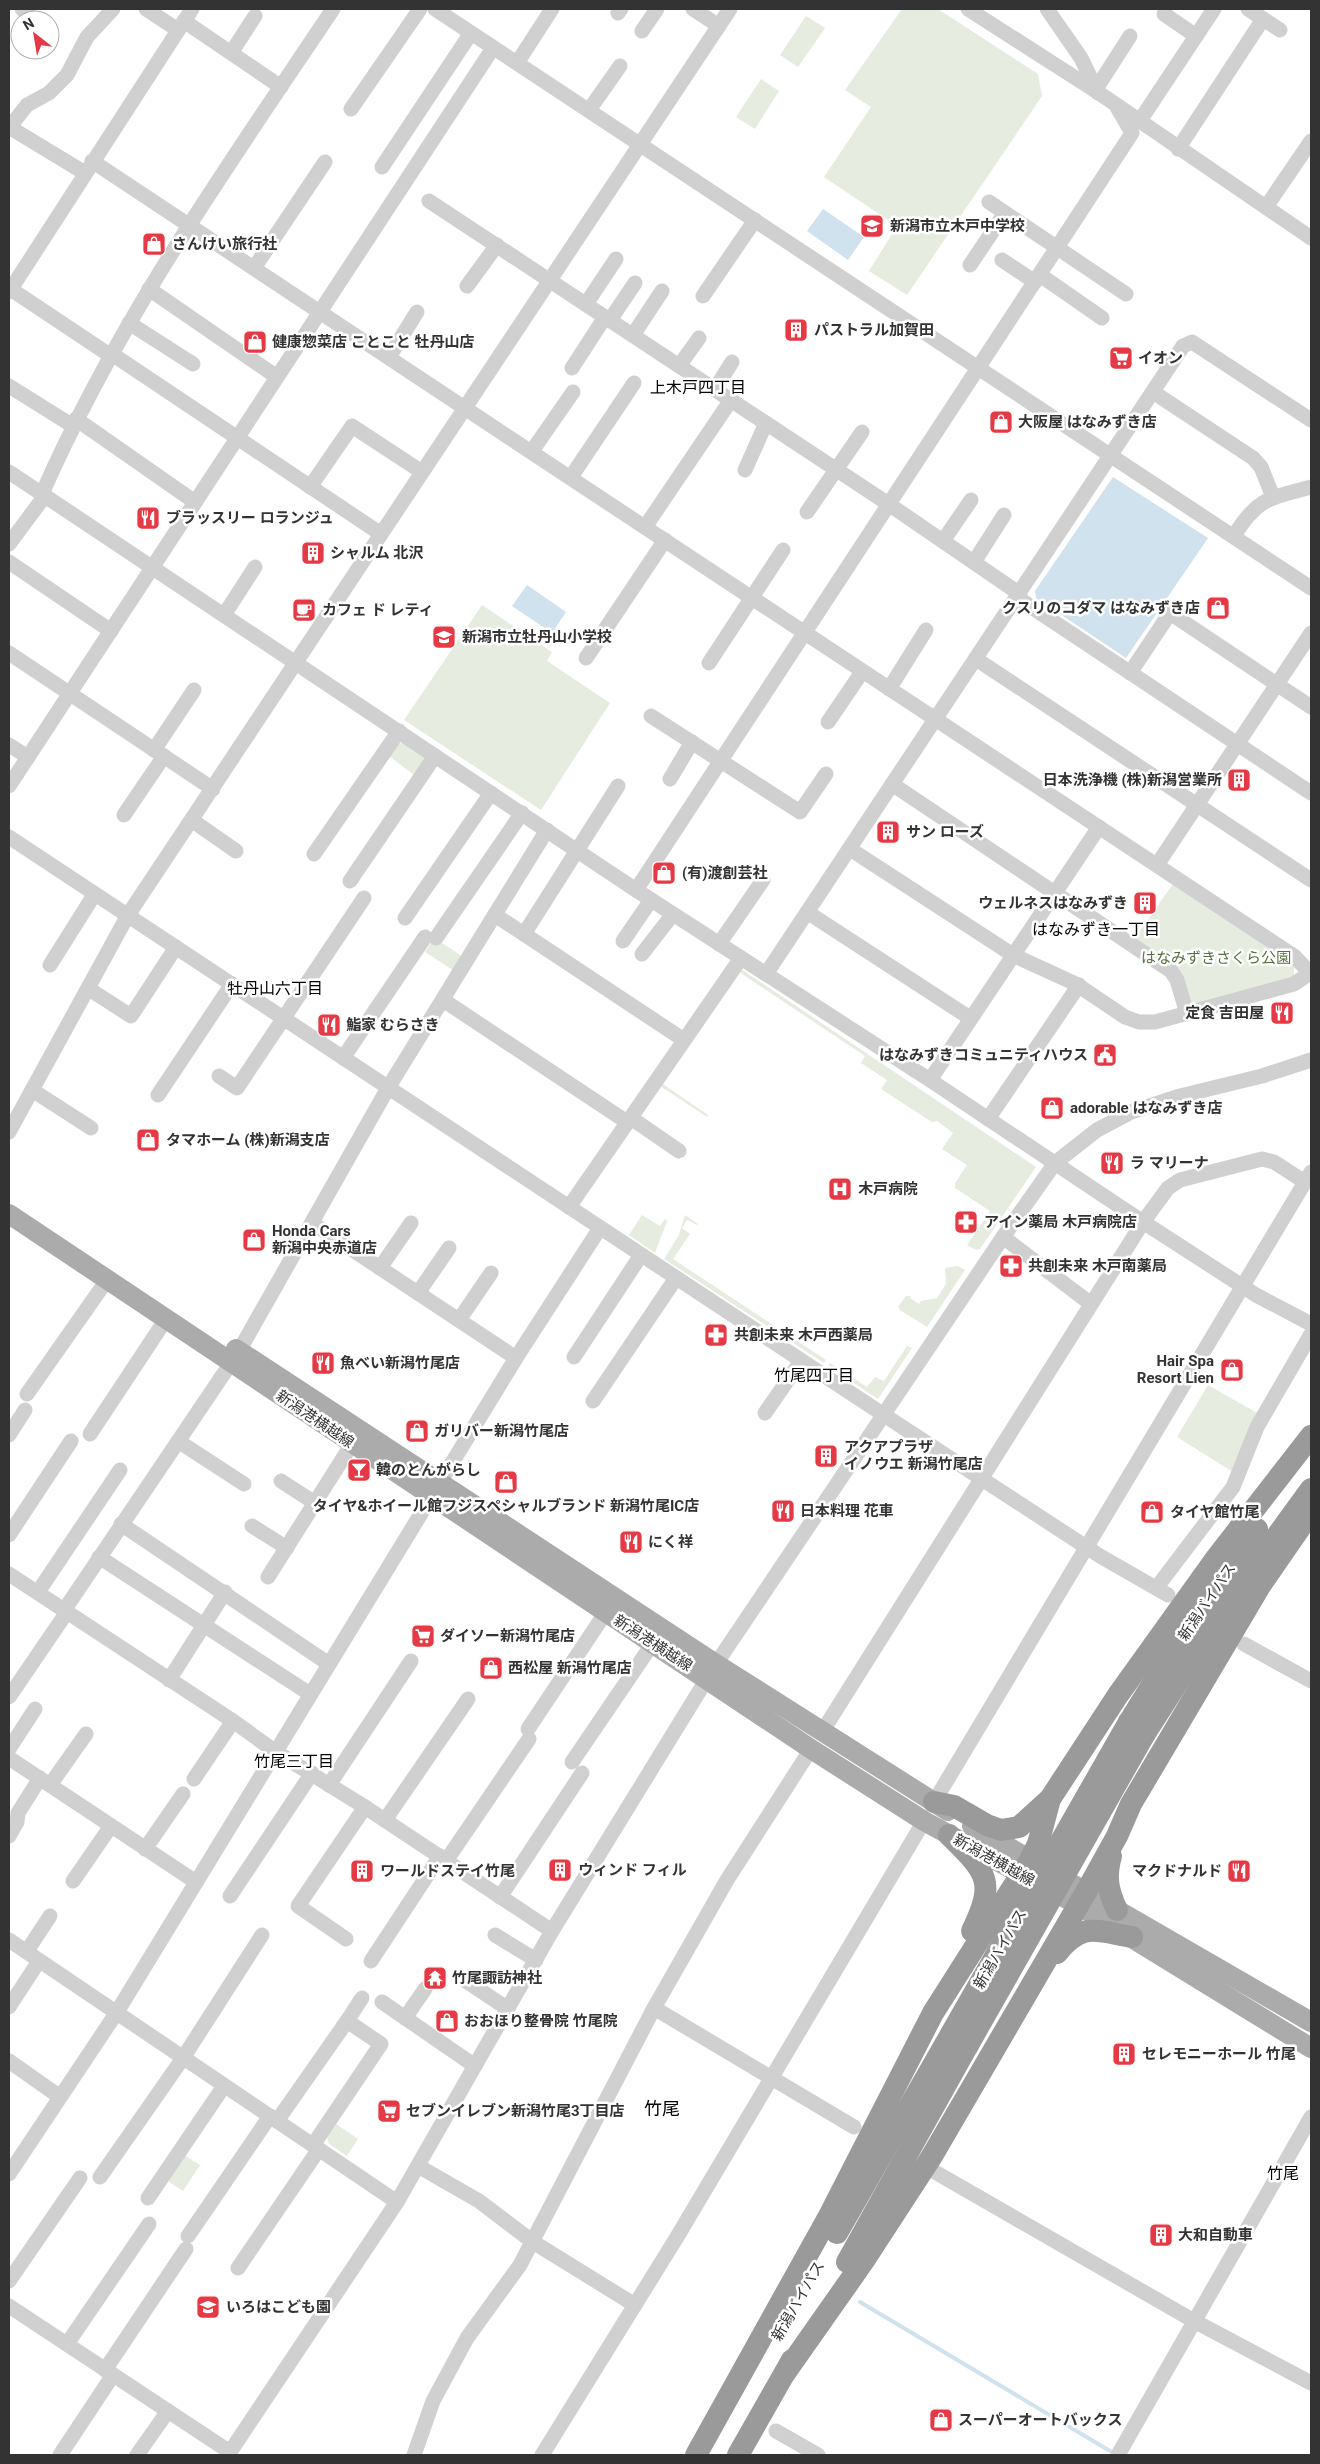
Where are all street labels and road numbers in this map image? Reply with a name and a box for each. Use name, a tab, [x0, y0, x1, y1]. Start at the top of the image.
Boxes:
street label: 新潟港横越線	[273, 1386, 357, 1452]
street label: 新潟バイパス	[1174, 1560, 1240, 1644]
street label: 新潟港横越線	[610, 1611, 696, 1675]
street label: 新潟港横越線	[950, 1830, 1038, 1890]
street label: 新潟バイパス	[970, 1906, 1030, 1992]
street label: 新潟バイパス	[768, 2258, 828, 2344]

